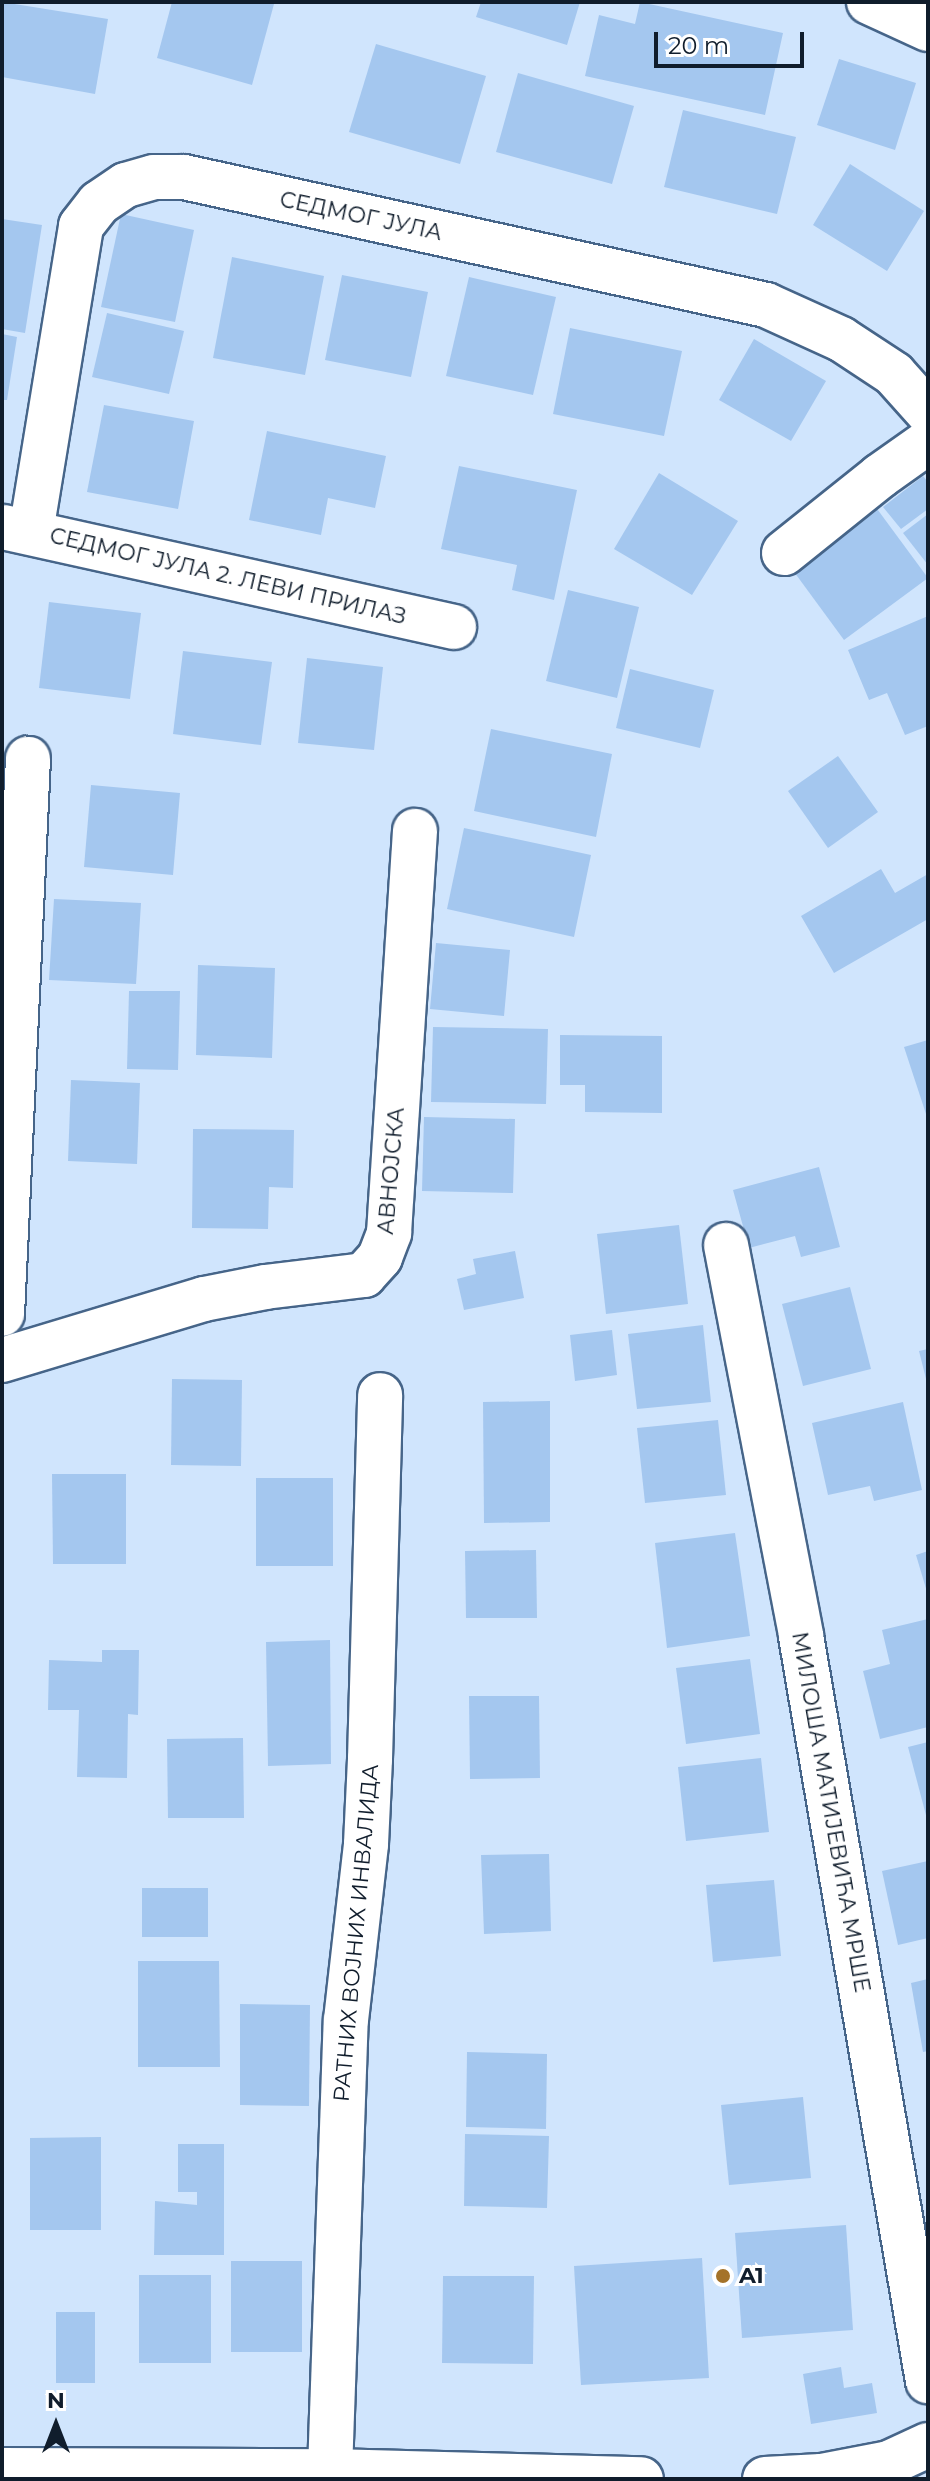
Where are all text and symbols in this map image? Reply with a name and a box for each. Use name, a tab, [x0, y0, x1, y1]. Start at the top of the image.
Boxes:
scale bar	[658, 16, 808, 66]
text: 20 m	[668, 31, 729, 60]
street label: СЕДМОГ ЈУЛА	[277, 186, 445, 246]
street label: СЕДМОГ ЈУЛА 2. ЛЕВИ ПРИЛАЗ	[47, 522, 409, 630]
street label: АВНОЈСКА	[372, 1106, 410, 1236]
street label: МИЛОША МАТИЈЕВИЋА МРШЕ	[786, 1630, 876, 1994]
street label: РАТНИХ ВОЈНИХ ИНВАЛИДА	[328, 1763, 384, 2103]
place label: A1	[739, 2263, 764, 2289]
marker: A1	[714, 2267, 732, 2285]
north arrow	[16, 2385, 96, 2465]
text: N	[47, 2387, 65, 2414]

